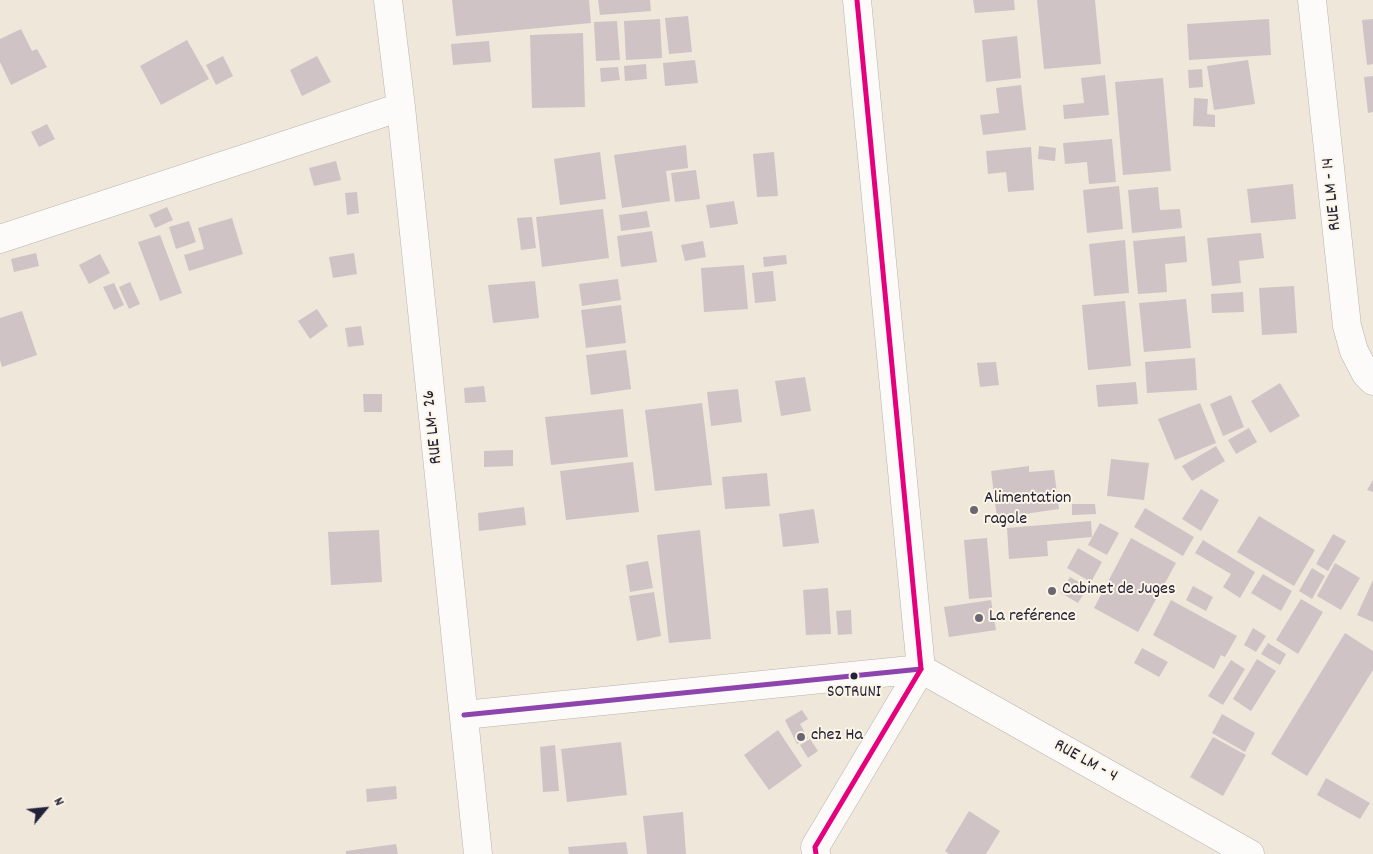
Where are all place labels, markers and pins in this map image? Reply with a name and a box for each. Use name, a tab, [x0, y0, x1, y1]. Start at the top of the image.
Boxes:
place label: Alimentation ragole	[984, 489, 1071, 532]
marker: Alimentation ragole	[968, 504, 980, 516]
place label: Cabinet de Juges	[1062, 580, 1176, 602]
marker: Cabinet de Juges	[1046, 585, 1058, 597]
place label: La reférence	[989, 607, 1076, 629]
marker: La reférence	[973, 612, 985, 624]
marker: SOTRUNI	[849, 671, 859, 681]
place label: SOTRUNI	[827, 684, 881, 704]
place label: chez Ha	[811, 726, 863, 748]
marker: chez Ha	[795, 731, 807, 743]

